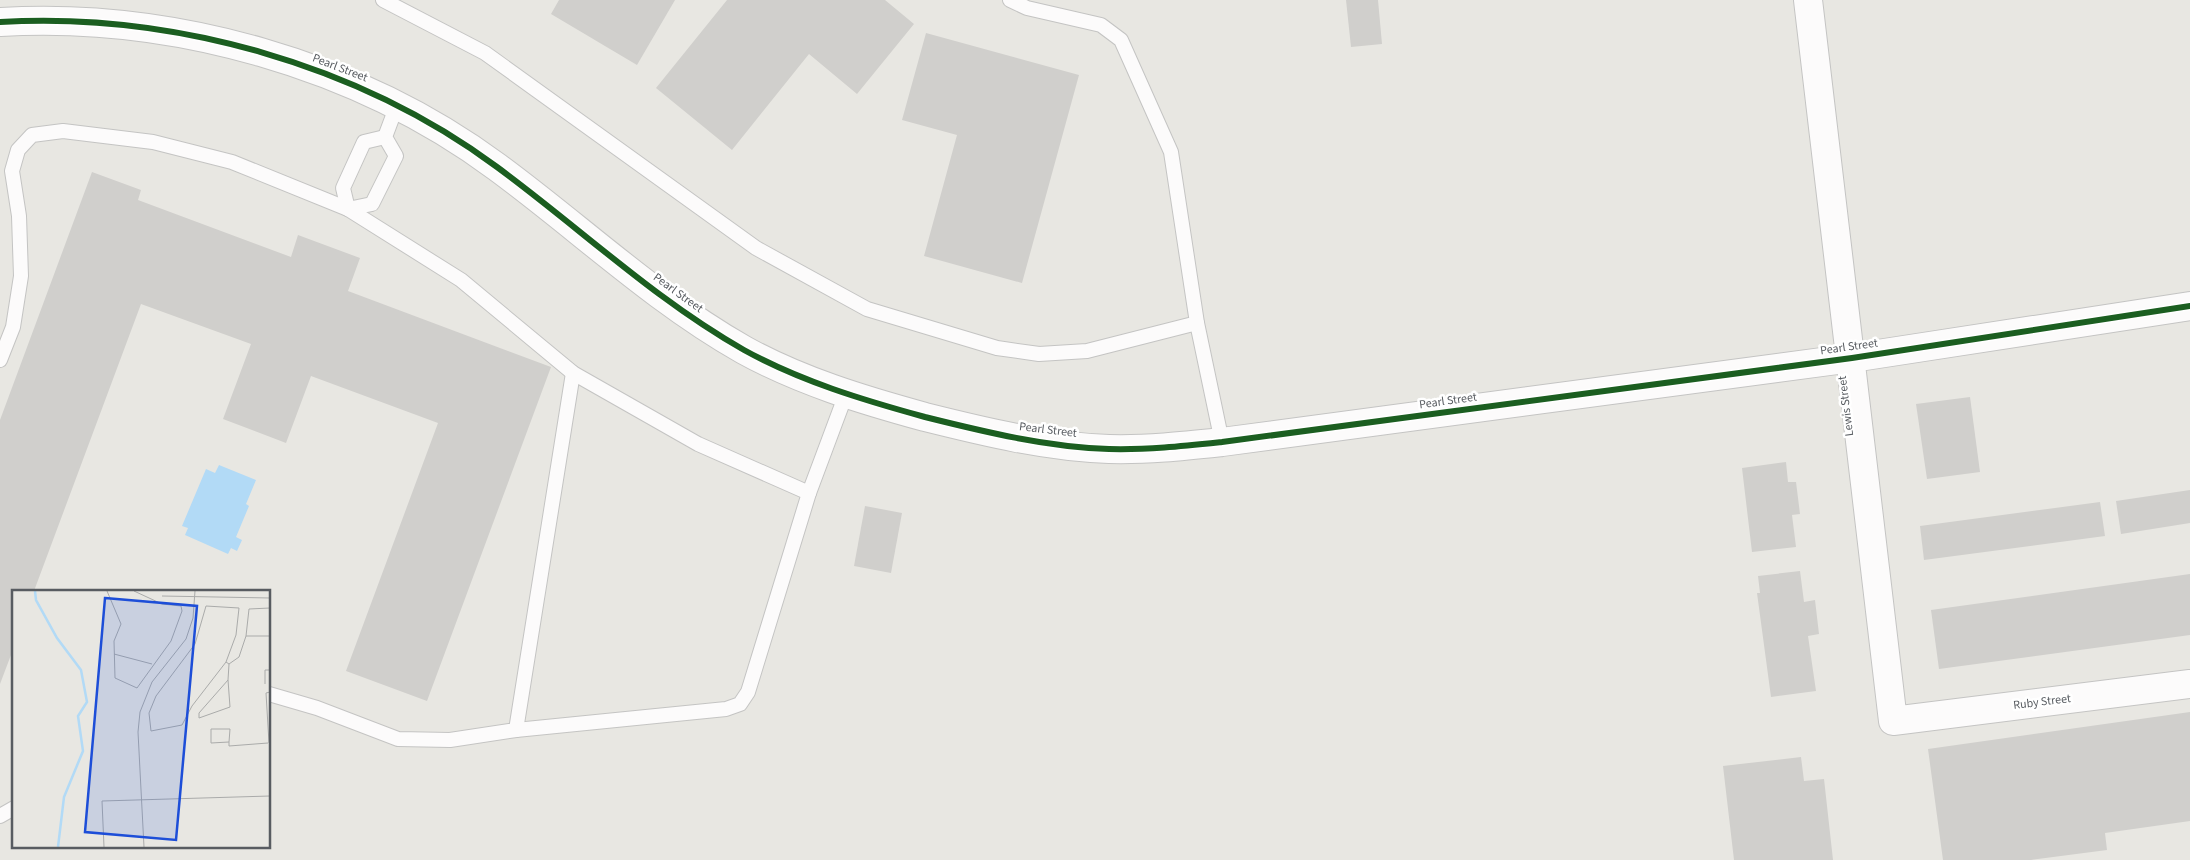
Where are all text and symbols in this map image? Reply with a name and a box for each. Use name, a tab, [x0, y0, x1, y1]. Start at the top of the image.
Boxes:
street label: Pearl Street	[310, 50, 370, 86]
street label: Pearl Street	[650, 269, 706, 317]
street label: Pearl Street	[1819, 335, 1879, 359]
street label: Lewis Street	[1834, 375, 1858, 437]
street label: Pearl Street	[1418, 389, 1478, 413]
street label: Pearl Street	[1018, 418, 1078, 442]
inset map	[12, 590, 270, 848]
street label: Ruby Street	[2012, 690, 2072, 714]

